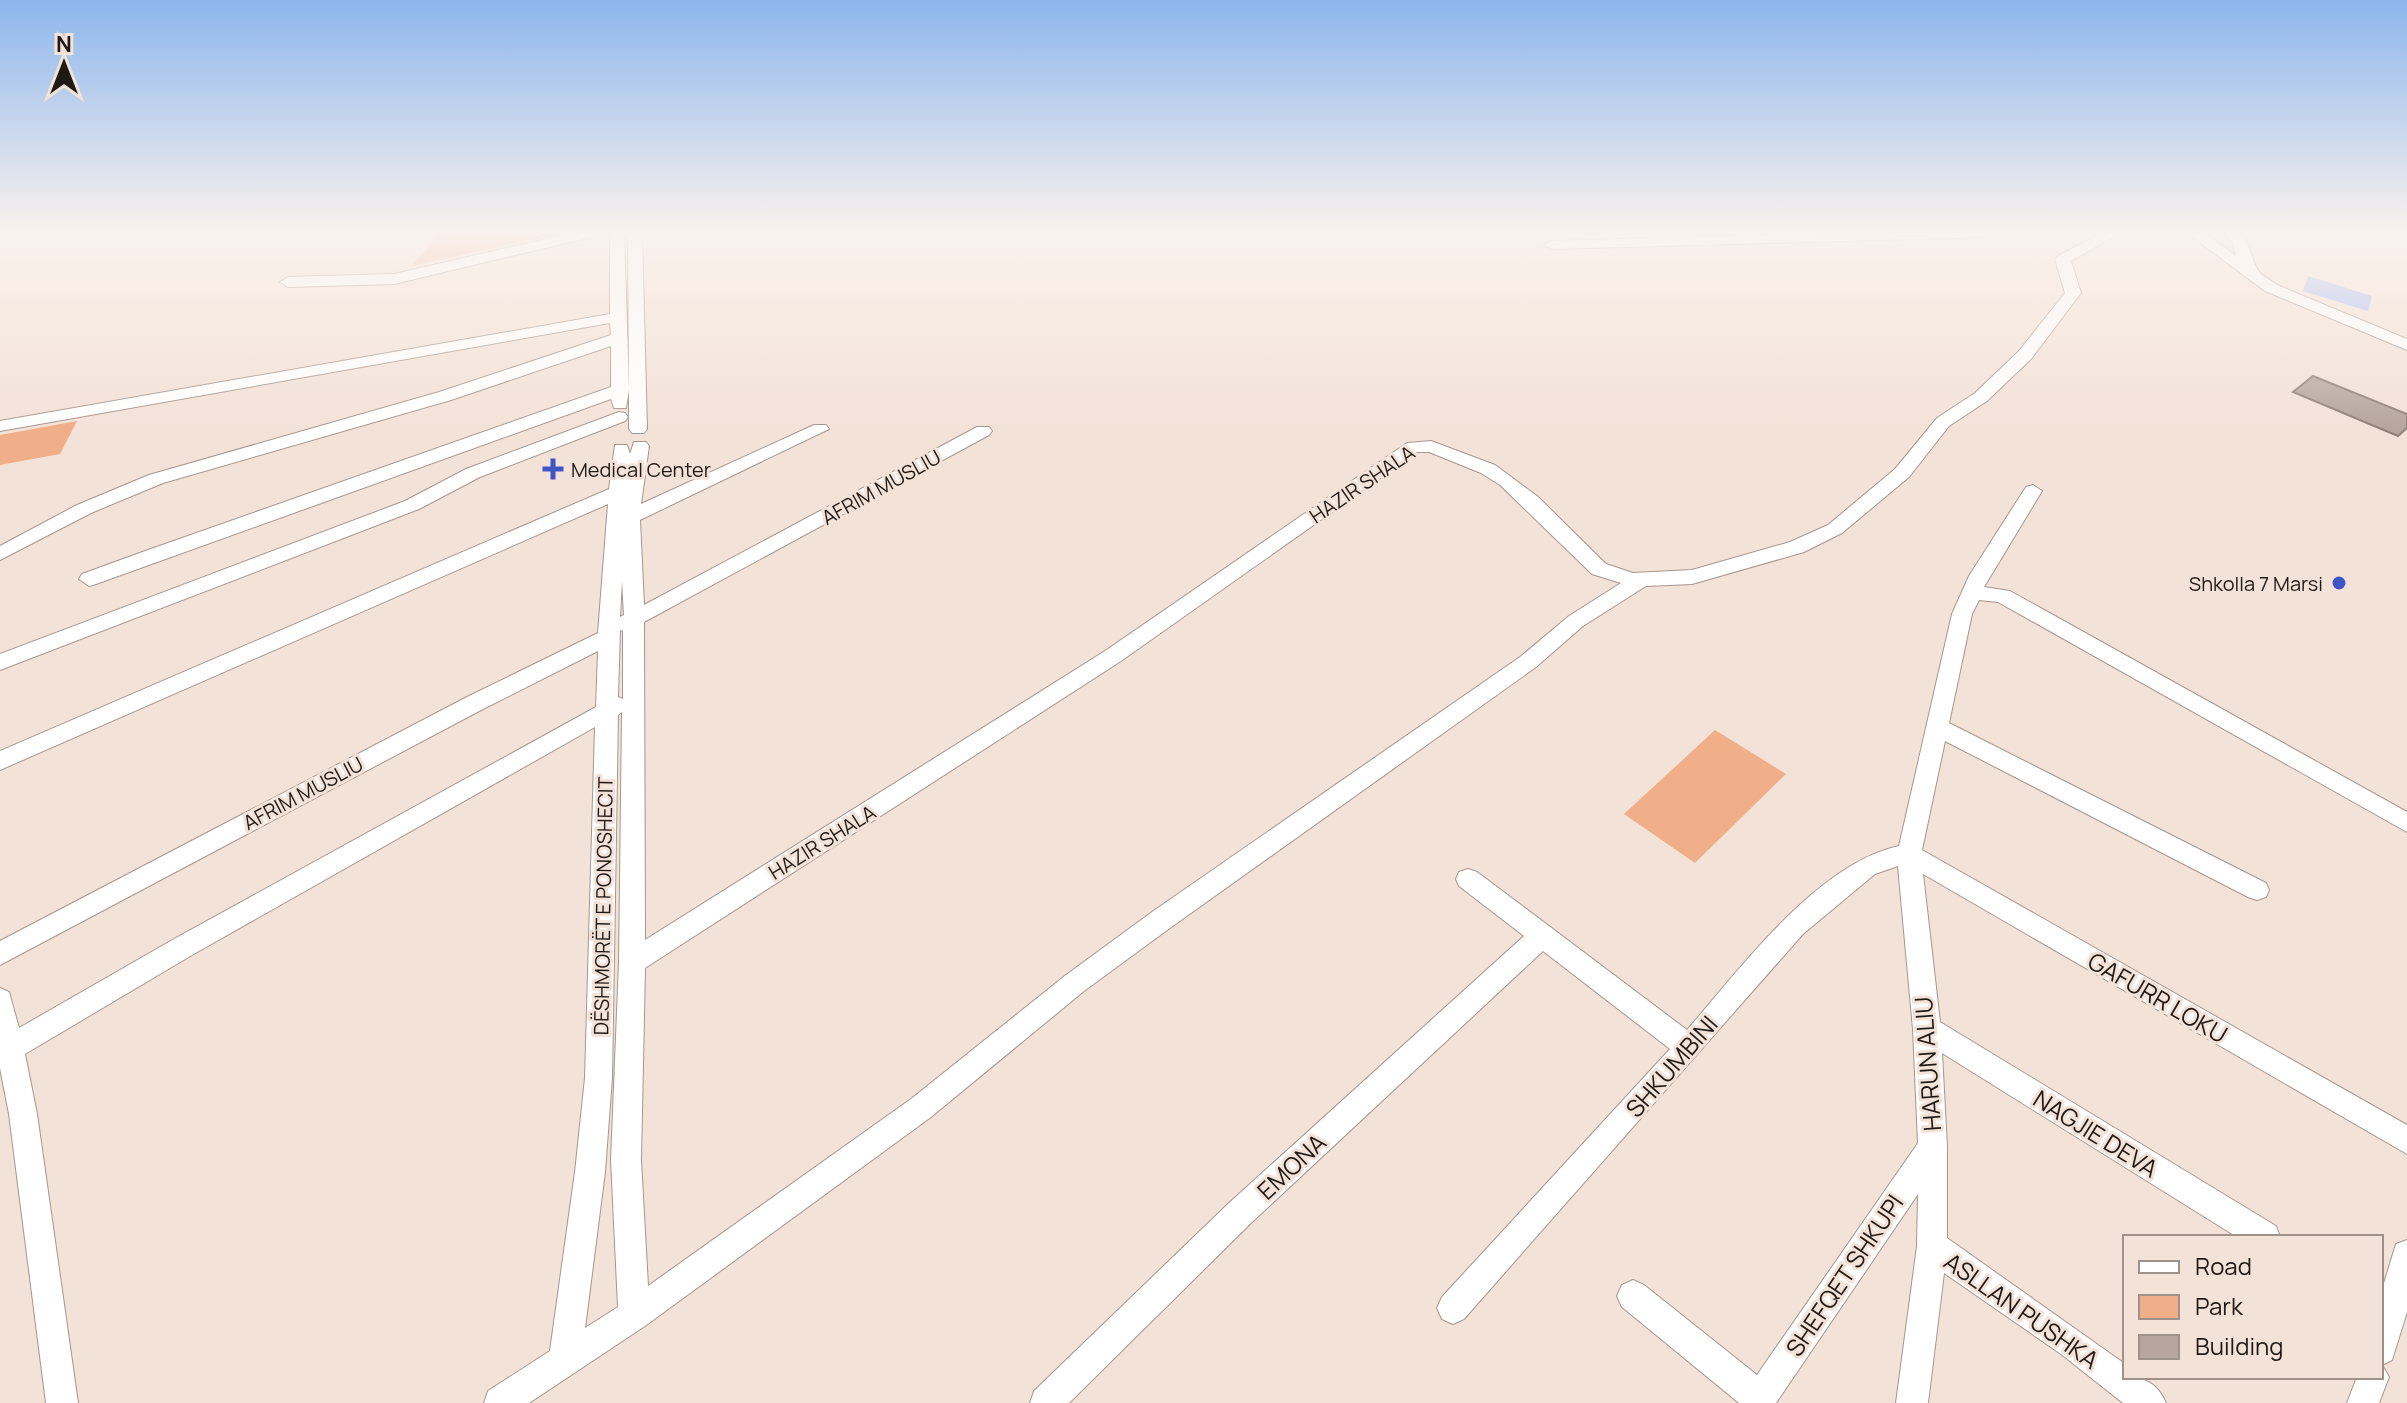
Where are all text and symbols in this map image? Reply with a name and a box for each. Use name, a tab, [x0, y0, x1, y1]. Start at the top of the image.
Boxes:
north arrow	[24, 24, 104, 104]
text: N	[56, 29, 72, 59]
street label: HAZIR SHALA	[1304, 439, 1420, 529]
street label: AFRIM MUSLIU	[817, 443, 945, 531]
place label: Medical Center	[571, 456, 711, 483]
marker: Medical Center	[542, 458, 564, 480]
place label: Shkolla 7 Marsi	[2189, 570, 2323, 597]
marker: Shkolla 7 Marsi	[2330, 574, 2348, 592]
street label: AFRIM MUSLIU	[238, 750, 368, 836]
street label: DËSHMORËT E PONOSHECIT	[587, 776, 619, 1036]
street label: HAZIR SHALA	[763, 798, 881, 886]
street label: GAFURR LOKU	[2082, 944, 2234, 1050]
street label: HARUN ALIU	[1906, 996, 1948, 1132]
street label: SHKUMBINI	[1618, 1008, 1724, 1124]
street label: NAGJIE DEVA	[2027, 1082, 2165, 1184]
street label: EMONA	[1249, 1126, 1333, 1206]
street label: SHEFQET SHKUPI	[1778, 1187, 1910, 1363]
legend	[2123, 1235, 2383, 1379]
street label: ASLLAN PUSHKA	[1938, 1244, 2106, 1376]
text: Road	[2195, 1249, 2252, 1282]
text: Park	[2195, 1289, 2244, 1322]
text: Building	[2195, 1329, 2283, 1362]

